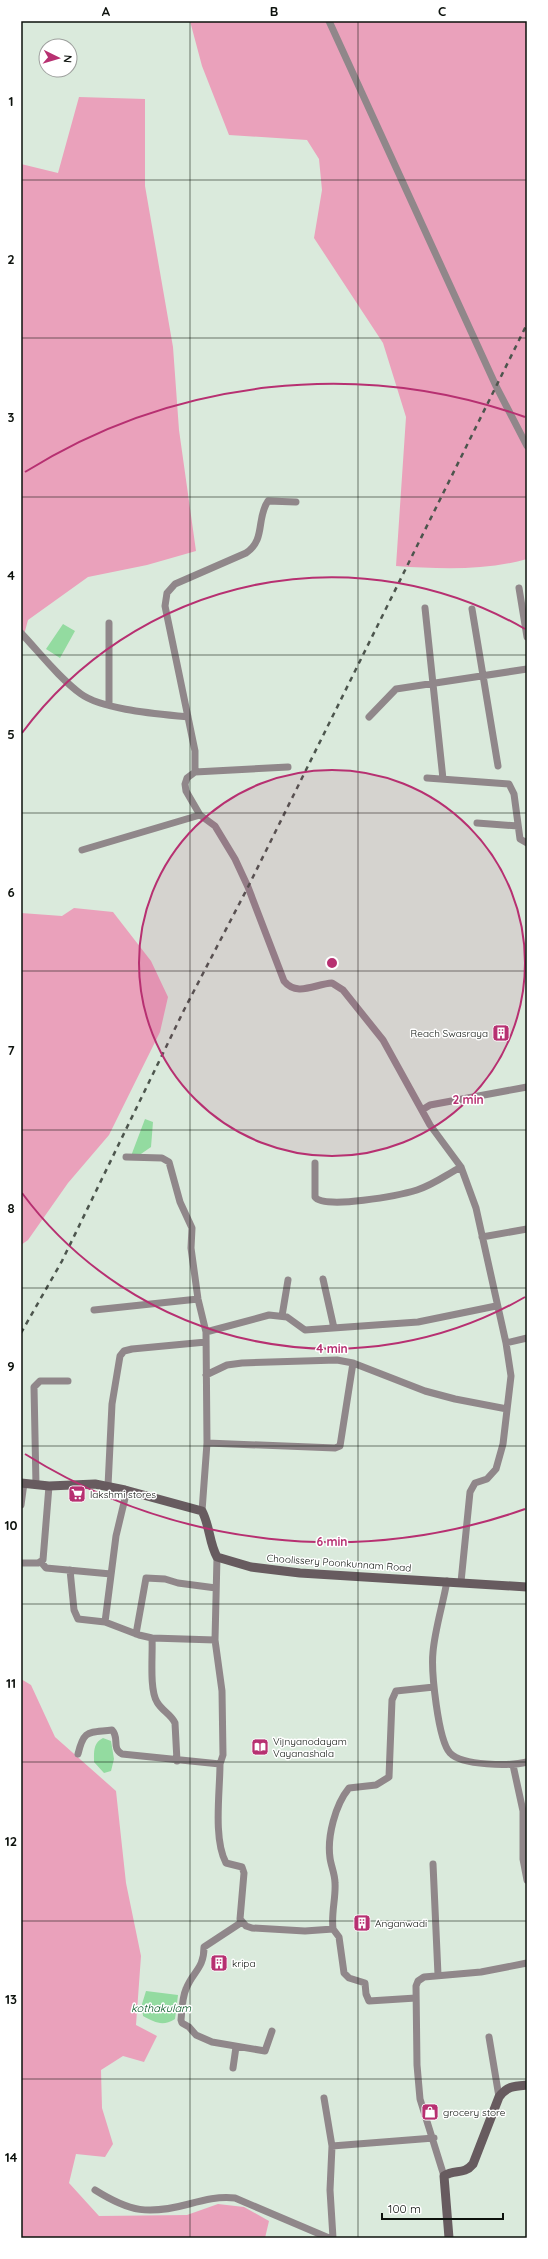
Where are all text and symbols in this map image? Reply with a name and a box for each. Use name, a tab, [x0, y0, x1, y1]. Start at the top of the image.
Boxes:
text: A	[102, 3, 111, 19]
text: B	[270, 3, 278, 19]
text: C	[438, 3, 446, 19]
north arrow	[38, 38, 78, 78]
text: N	[61, 54, 75, 64]
text: 1	[8, 93, 14, 109]
text: 2	[7, 251, 15, 267]
text: 3	[8, 409, 15, 425]
text: 4	[7, 567, 15, 583]
text: 5	[7, 726, 15, 742]
text: 6	[7, 884, 15, 900]
centre of rings	[325, 956, 339, 970]
building icon: Reach Swasraya	[491, 1023, 511, 1043]
place label: Reach Swasraya	[411, 1027, 488, 1040]
text: 7	[7, 1042, 15, 1058]
text: 2 min	[452, 1092, 484, 1107]
text: 8	[7, 1200, 15, 1216]
text: 4 min	[316, 1341, 348, 1356]
text: 9	[7, 1358, 15, 1374]
supermarket icon: lakshmi stores	[67, 1484, 87, 1504]
place label: lakshmi stores	[90, 1488, 156, 1501]
text: 10	[4, 1517, 18, 1533]
text: 6 min	[316, 1534, 348, 1549]
street label: Choolissery Poonkunnam Road	[266, 1551, 412, 1575]
text: 11	[6, 1675, 16, 1691]
place label: Vijnyanodayam Vayanashala	[273, 1735, 347, 1760]
library icon: Vijnyanodayam Vayanashala	[250, 1737, 270, 1757]
text: 12	[5, 1833, 17, 1849]
building icon: Anganwadi	[352, 1913, 372, 1933]
place label: Anganwadi	[375, 1917, 427, 1930]
building icon: kripa	[209, 1953, 229, 1973]
place label: kripa	[232, 1957, 255, 1970]
text: 13	[5, 1991, 17, 2007]
water label: kothakulam	[131, 2001, 192, 2015]
shop icon: grocery store	[420, 2102, 440, 2122]
place label: grocery store	[443, 2106, 506, 2119]
text: 14	[5, 2149, 18, 2165]
scale bar	[382, 2195, 503, 2221]
text: 100 m	[388, 2201, 421, 2216]

